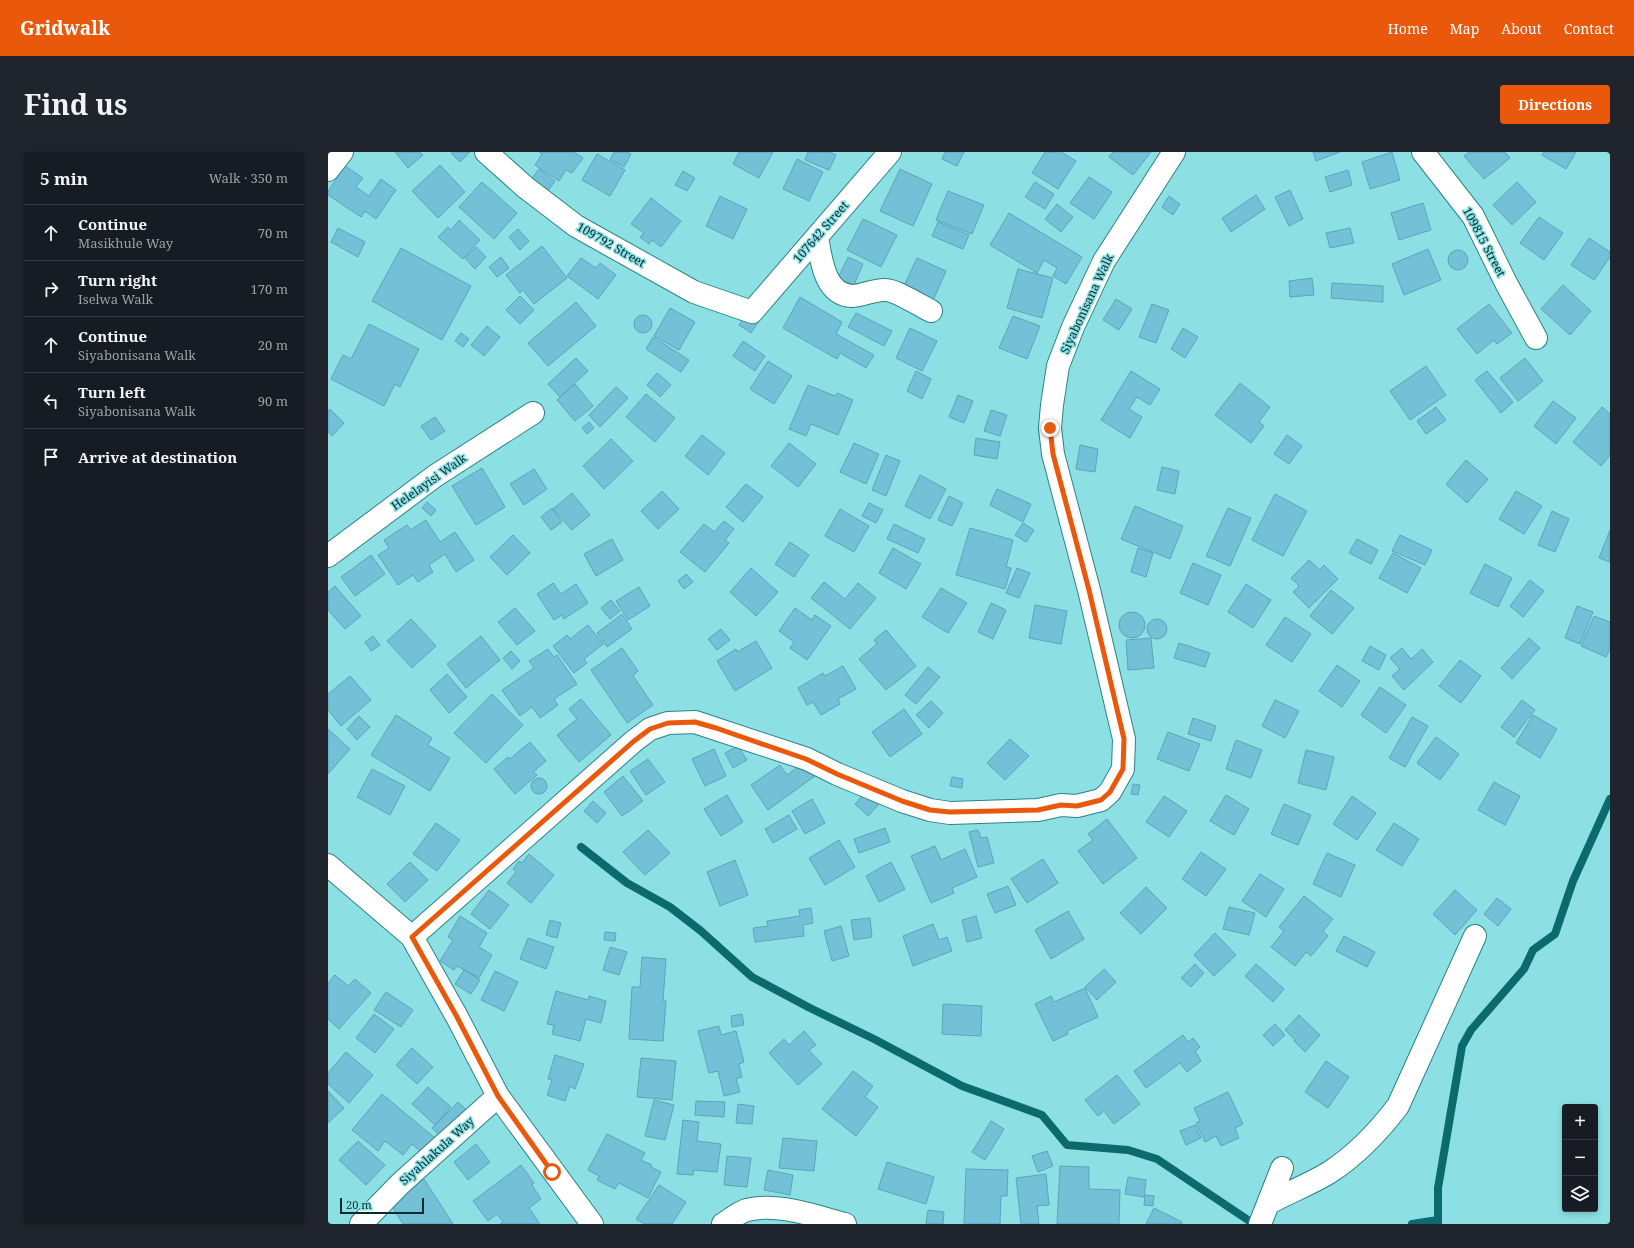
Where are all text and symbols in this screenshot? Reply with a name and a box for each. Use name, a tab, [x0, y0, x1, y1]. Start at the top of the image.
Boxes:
text: Gridwalk	[20, 15, 110, 41]
text: Home	[1388, 19, 1428, 38]
text: Map	[1450, 19, 1479, 38]
text: About	[1501, 19, 1542, 38]
text: Contact	[1564, 19, 1614, 38]
text: Find us	[24, 85, 128, 123]
button: Directions	[1500, 85, 1610, 124]
text: 5 min	[40, 167, 88, 190]
text: Walk · 350 m	[209, 169, 288, 187]
street label: 107642 Street	[789, 197, 852, 266]
street label: 109815 Street	[1459, 204, 1510, 280]
text: Continue	[78, 214, 147, 234]
street label: 109792 Street	[574, 218, 649, 271]
icon: ahead	[40, 222, 62, 244]
text: 70 m	[258, 224, 288, 242]
text: Masikhule Way	[78, 234, 173, 252]
street label: Siyabonisana Walk	[1056, 250, 1118, 357]
text: Turn right	[78, 270, 157, 290]
icon: right	[40, 278, 62, 300]
text: 170 m	[251, 280, 288, 298]
text: Iselwa Walk	[78, 290, 153, 308]
text: Continue	[78, 326, 147, 346]
icon: ahead	[40, 334, 62, 356]
text: 20 m	[258, 336, 288, 354]
text: Siyabonisana Walk	[78, 346, 196, 364]
text: Turn left	[78, 382, 146, 402]
icon: left	[40, 390, 62, 412]
text: 90 m	[258, 392, 288, 410]
text: Siyabonisana Walk	[78, 402, 196, 420]
route end	[1041, 419, 1059, 437]
icon: arrive	[40, 446, 62, 468]
text: Arrive at destination	[78, 447, 237, 467]
street label: Helelayisi Walk	[388, 449, 471, 514]
map controls	[1562, 1104, 1598, 1212]
button: +	[1562, 1104, 1598, 1140]
street label: Siyahlakula Way	[396, 1112, 478, 1189]
button: −	[1562, 1140, 1598, 1176]
route start	[543, 1163, 561, 1181]
button: layers	[1562, 1176, 1598, 1212]
scale bar	[340, 1196, 424, 1215]
text: 20 m	[346, 1197, 372, 1212]

